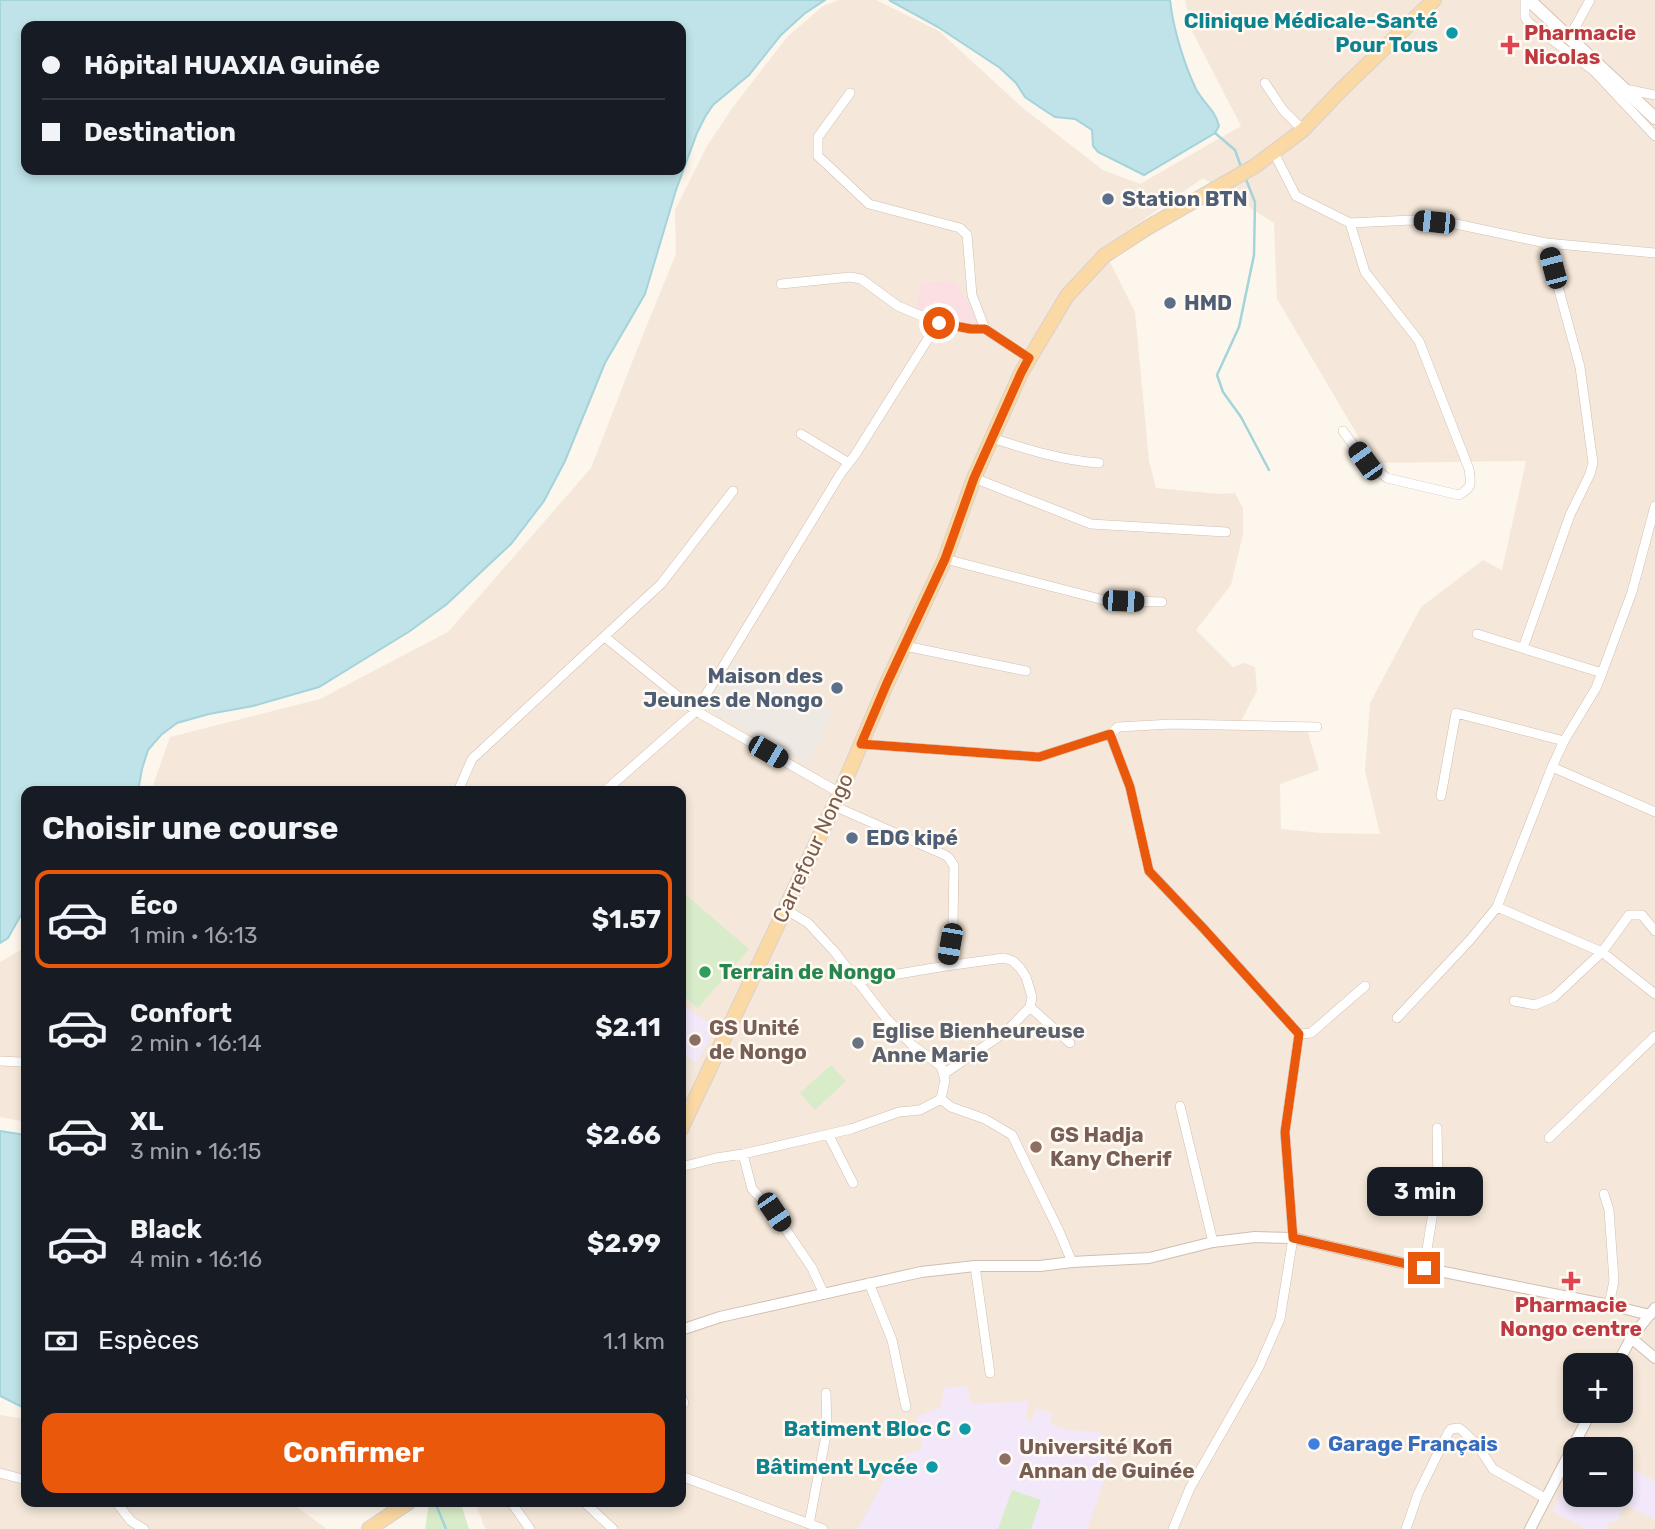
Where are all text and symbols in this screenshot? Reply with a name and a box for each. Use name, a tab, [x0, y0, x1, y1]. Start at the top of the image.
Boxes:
place label: Clinique Médicale-Santé Pour Tous	[1184, 8, 1438, 57]
place label: Pharmacie Nicolas	[1524, 20, 1636, 69]
marker: Clinique Médicale-Santé Pour Tous	[1444, 25, 1460, 41]
marker: Pharmacie Nicolas	[1502, 37, 1518, 53]
text: Hôpital HUAXIA Guinée	[84, 50, 380, 81]
text: Destination	[84, 117, 236, 148]
place label: Station BTN	[1122, 186, 1248, 211]
marker: Station BTN	[1100, 191, 1116, 207]
car	[1413, 209, 1456, 235]
car	[1538, 245, 1569, 291]
place label: HMD	[1184, 290, 1232, 315]
marker: HMD	[1162, 295, 1178, 311]
route start	[923, 307, 955, 339]
car	[1345, 438, 1386, 484]
car	[1102, 590, 1145, 612]
place label: Maison des Jeunes de Nongo	[643, 663, 823, 712]
marker: Maison des Jeunes de Nongo	[829, 680, 845, 696]
car	[745, 732, 792, 772]
street label: Carrefour Nongo	[767, 769, 858, 927]
text: Choisir une course	[42, 809, 339, 847]
place label: EDG kipé	[866, 825, 958, 850]
marker: EDG kipé	[844, 830, 860, 846]
icon: car	[46, 888, 109, 951]
text: Éco	[130, 890, 178, 921]
text: $1.57	[592, 904, 661, 935]
text: 1 min · 16:13	[130, 921, 258, 949]
car	[937, 921, 964, 967]
place label: Terrain de Nongo	[719, 959, 896, 984]
marker: Terrain de Nongo	[697, 964, 713, 980]
icon: car	[46, 996, 109, 1059]
text: Confort	[130, 998, 232, 1029]
text: $2.11	[595, 1012, 661, 1043]
place label: GS Unité de Nongo	[709, 1015, 807, 1064]
place label: Eglise Bienheureuse Anne Marie	[872, 1018, 1085, 1067]
text: 2 min · 16:14	[130, 1029, 262, 1057]
marker: GS Unité de Nongo	[687, 1032, 703, 1048]
marker: Eglise Bienheureuse Anne Marie	[850, 1035, 866, 1051]
icon: car	[46, 1104, 109, 1167]
text: XL	[130, 1106, 163, 1137]
text: $2.66	[586, 1120, 661, 1151]
place label: GS Hadja Kany Cherif	[1050, 1122, 1172, 1171]
text: 3 min · 16:15	[130, 1137, 261, 1165]
marker: GS Hadja Kany Cherif	[1028, 1139, 1044, 1155]
callout: 3 min	[1366, 1166, 1482, 1216]
text: 3 min	[1394, 1177, 1456, 1205]
car	[754, 1189, 795, 1235]
icon: car	[46, 1212, 109, 1275]
text: Black	[130, 1214, 202, 1245]
text: $2.99	[587, 1228, 661, 1259]
text: 4 min · 16:16	[130, 1245, 262, 1273]
route end	[1408, 1252, 1440, 1284]
marker: Pharmacie Nongo centre	[1563, 1273, 1579, 1289]
place label: Pharmacie Nongo centre	[1500, 1292, 1642, 1341]
icon: cash	[42, 1322, 80, 1360]
text: Espèces	[98, 1325, 199, 1356]
text: 1.1 km	[603, 1327, 665, 1355]
map controls	[1563, 1353, 1633, 1507]
button: +	[1563, 1353, 1633, 1423]
button: Confirmer	[42, 1413, 665, 1493]
place label: Batiment Bloc C	[784, 1416, 951, 1441]
marker: Batiment Bloc C	[957, 1421, 973, 1437]
place label: Garage Français	[1328, 1431, 1498, 1456]
place label: Université Kofi Annan de Guinée	[1019, 1434, 1195, 1483]
marker: Garage Français	[1306, 1436, 1322, 1452]
button: −	[1563, 1437, 1633, 1507]
marker: Université Kofi Annan de Guinée	[997, 1451, 1013, 1467]
place label: Bâtiment Lycée	[756, 1454, 918, 1479]
marker: Bâtiment Lycée	[924, 1459, 940, 1475]

